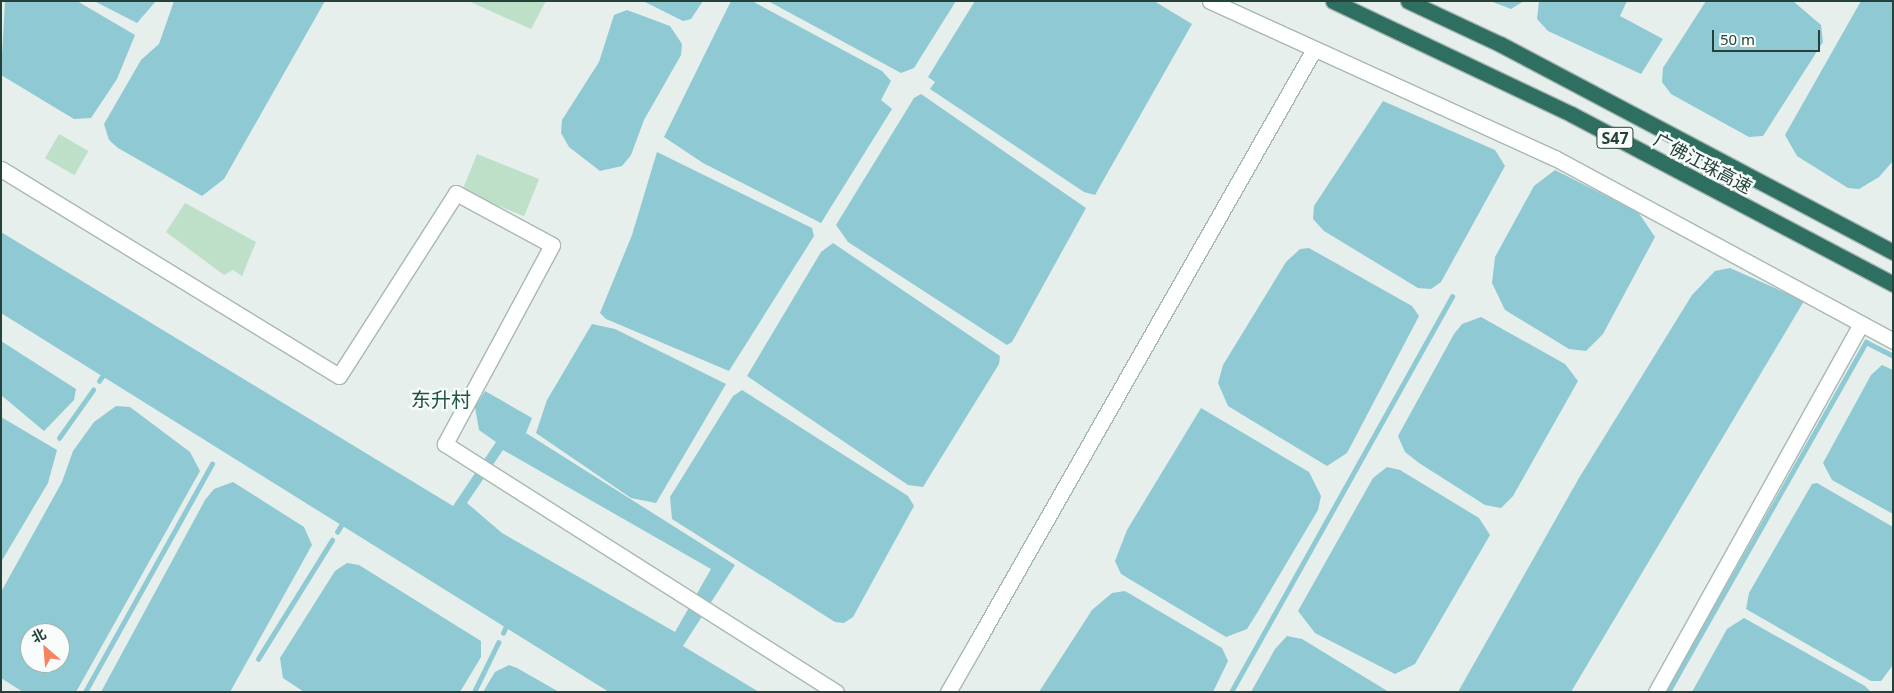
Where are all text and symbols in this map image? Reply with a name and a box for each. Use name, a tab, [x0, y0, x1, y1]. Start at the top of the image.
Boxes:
scale bar	[1714, 20, 1822, 52]
text: 50 m	[1720, 29, 1755, 49]
road number: S47	[1596, 125, 1634, 152]
street label: 广佛江珠高速	[1650, 128, 1756, 198]
district label: 东升村	[411, 387, 471, 411]
north arrow	[20, 623, 70, 673]
text: 北	[28, 623, 49, 647]

